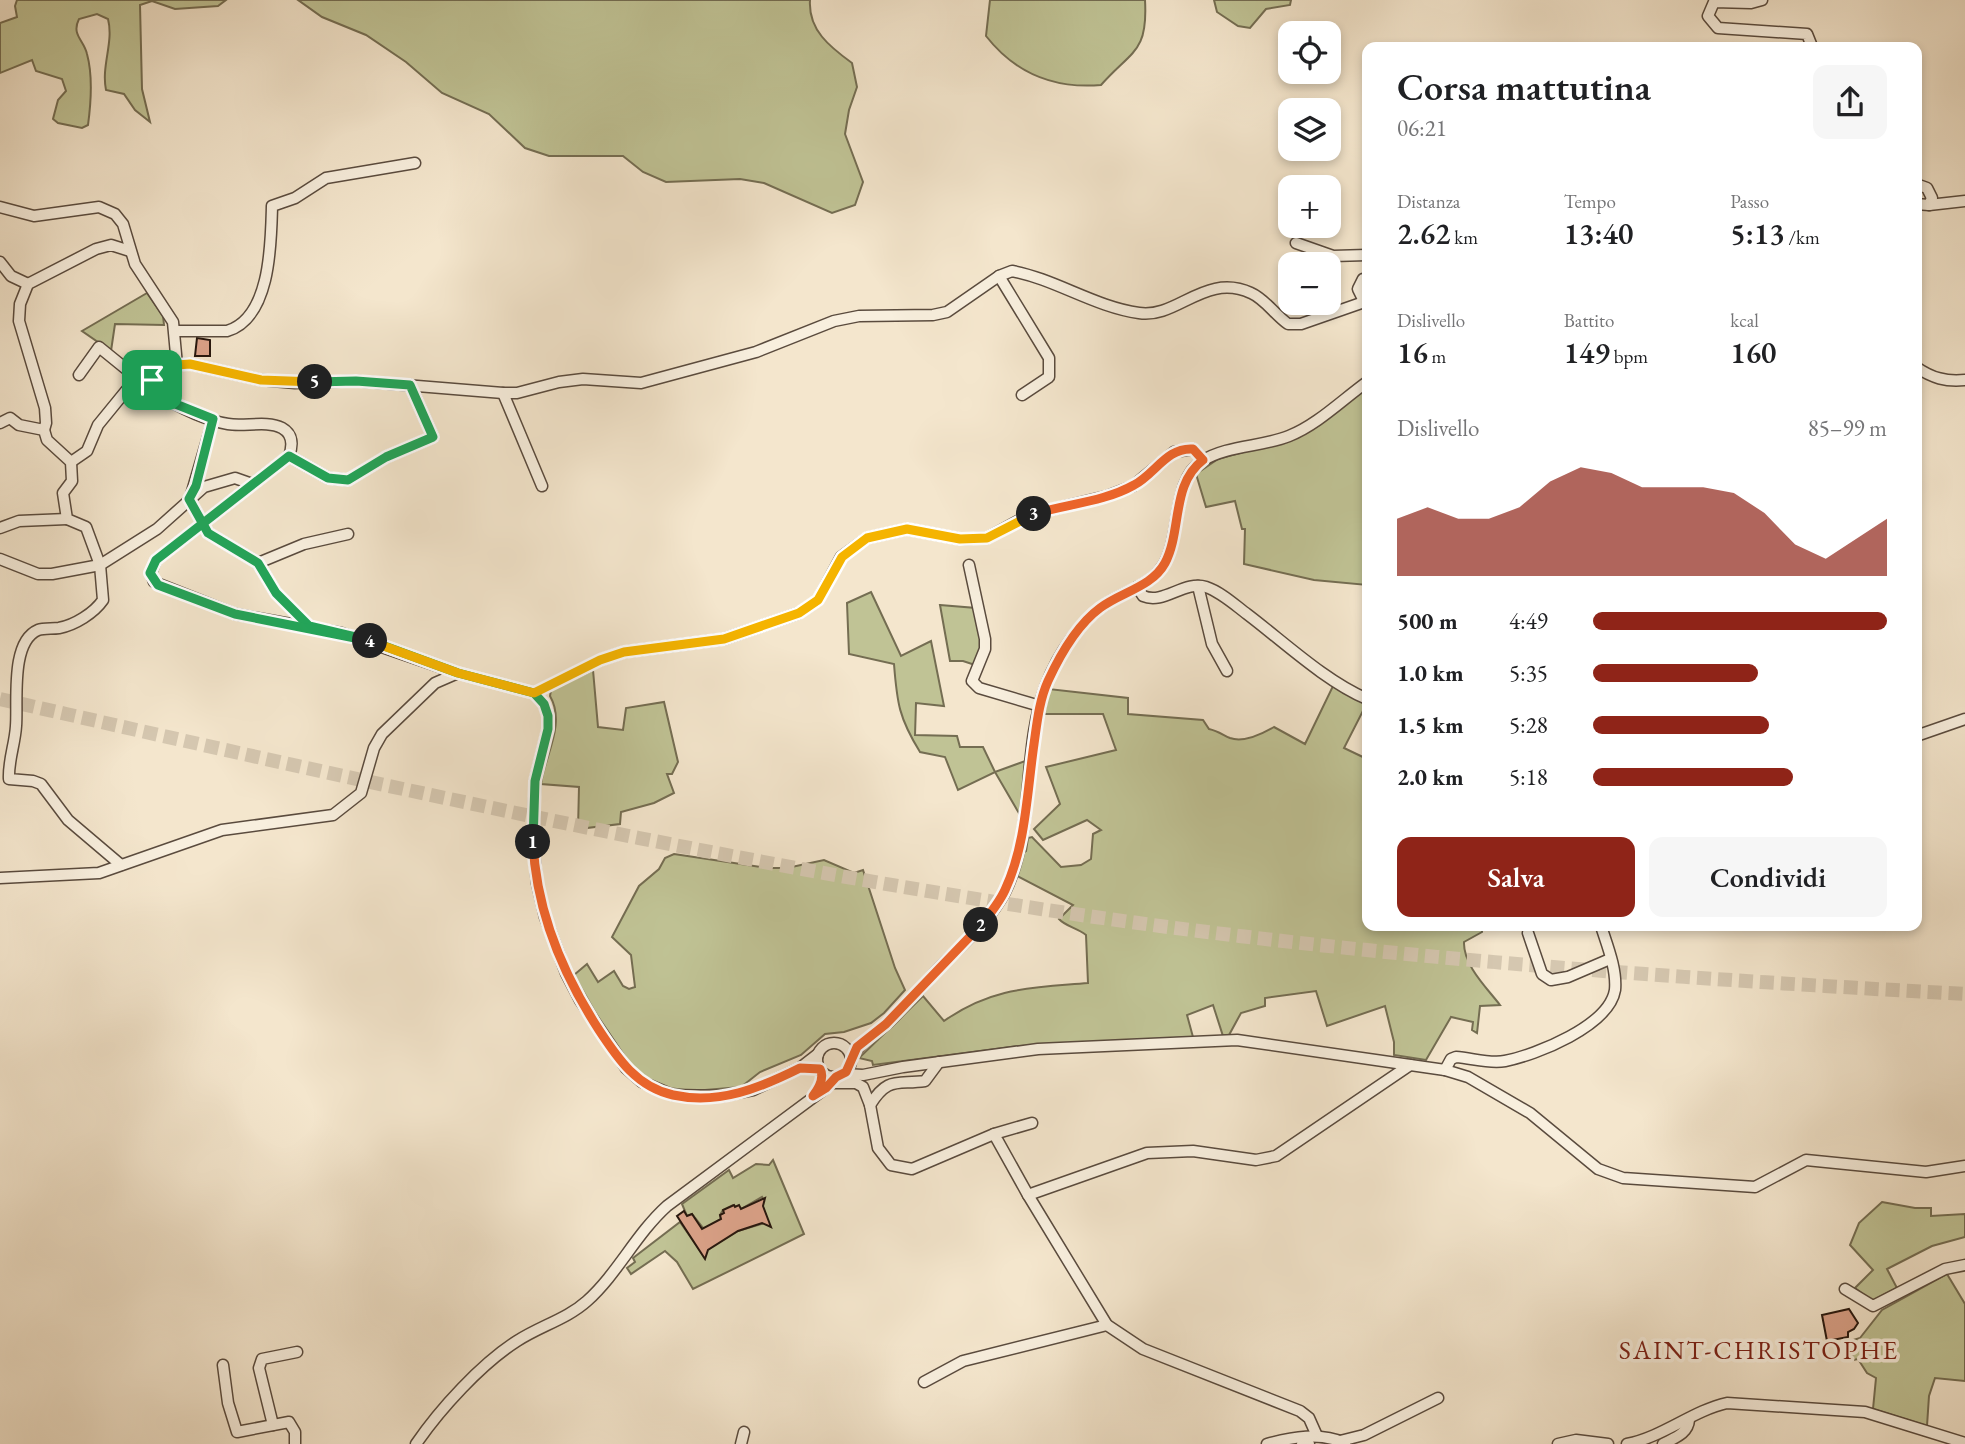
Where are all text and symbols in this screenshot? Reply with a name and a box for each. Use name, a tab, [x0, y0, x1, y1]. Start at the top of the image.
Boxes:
map controls	[1278, 21, 1341, 315]
button: locate	[1278, 21, 1341, 84]
text: Corsa mattutina	[1397, 62, 1651, 111]
button: share	[1813, 65, 1887, 139]
button: layers	[1278, 98, 1341, 161]
text: 06:21	[1397, 113, 1447, 143]
button: +	[1278, 175, 1341, 238]
text: Distanza	[1397, 189, 1460, 214]
text: Tempo	[1564, 189, 1616, 214]
text: Passo	[1730, 189, 1769, 214]
text: 2.62	[1397, 214, 1450, 253]
text: 13:40	[1564, 214, 1633, 253]
text: 5:13	[1730, 214, 1785, 253]
text: km	[1450, 225, 1478, 250]
text: /km	[1785, 225, 1820, 250]
button: −	[1278, 252, 1341, 315]
text: Dislivello	[1397, 308, 1465, 333]
text: Battito	[1564, 308, 1614, 333]
text: kcal	[1730, 308, 1759, 333]
text: 16	[1397, 333, 1428, 372]
text: 149	[1564, 333, 1610, 372]
text: 160	[1730, 333, 1777, 372]
text: m	[1428, 344, 1446, 369]
text: bpm	[1610, 344, 1648, 369]
pin	[122, 350, 182, 410]
icon: arrive	[133, 361, 171, 399]
pin: 5	[298, 364, 332, 400]
text: 5	[309, 369, 320, 394]
text: Dislivello	[1397, 413, 1479, 443]
text: 85–99 m	[1808, 413, 1887, 443]
pin: 3	[1016, 496, 1052, 532]
text: 3	[1028, 501, 1039, 526]
text: 500 m	[1397, 606, 1458, 636]
text: 4:49	[1509, 606, 1548, 636]
pin: 4	[352, 624, 388, 658]
text: 4	[364, 628, 375, 653]
text: 1.0 km	[1397, 658, 1464, 688]
text: 5:35	[1509, 658, 1548, 688]
text: 1.5 km	[1397, 710, 1464, 740]
text: 5:28	[1509, 710, 1548, 740]
text: 2.0 km	[1397, 762, 1464, 792]
text: 5:18	[1509, 762, 1548, 792]
pin: 1	[516, 824, 550, 860]
text: 1	[527, 829, 538, 854]
button: Salva	[1397, 837, 1635, 917]
button: Condividi	[1649, 837, 1887, 917]
pin: 2	[964, 908, 998, 942]
text: 2	[975, 912, 986, 937]
district label: SAINT-CHRISTOPHE	[1619, 1333, 1899, 1367]

